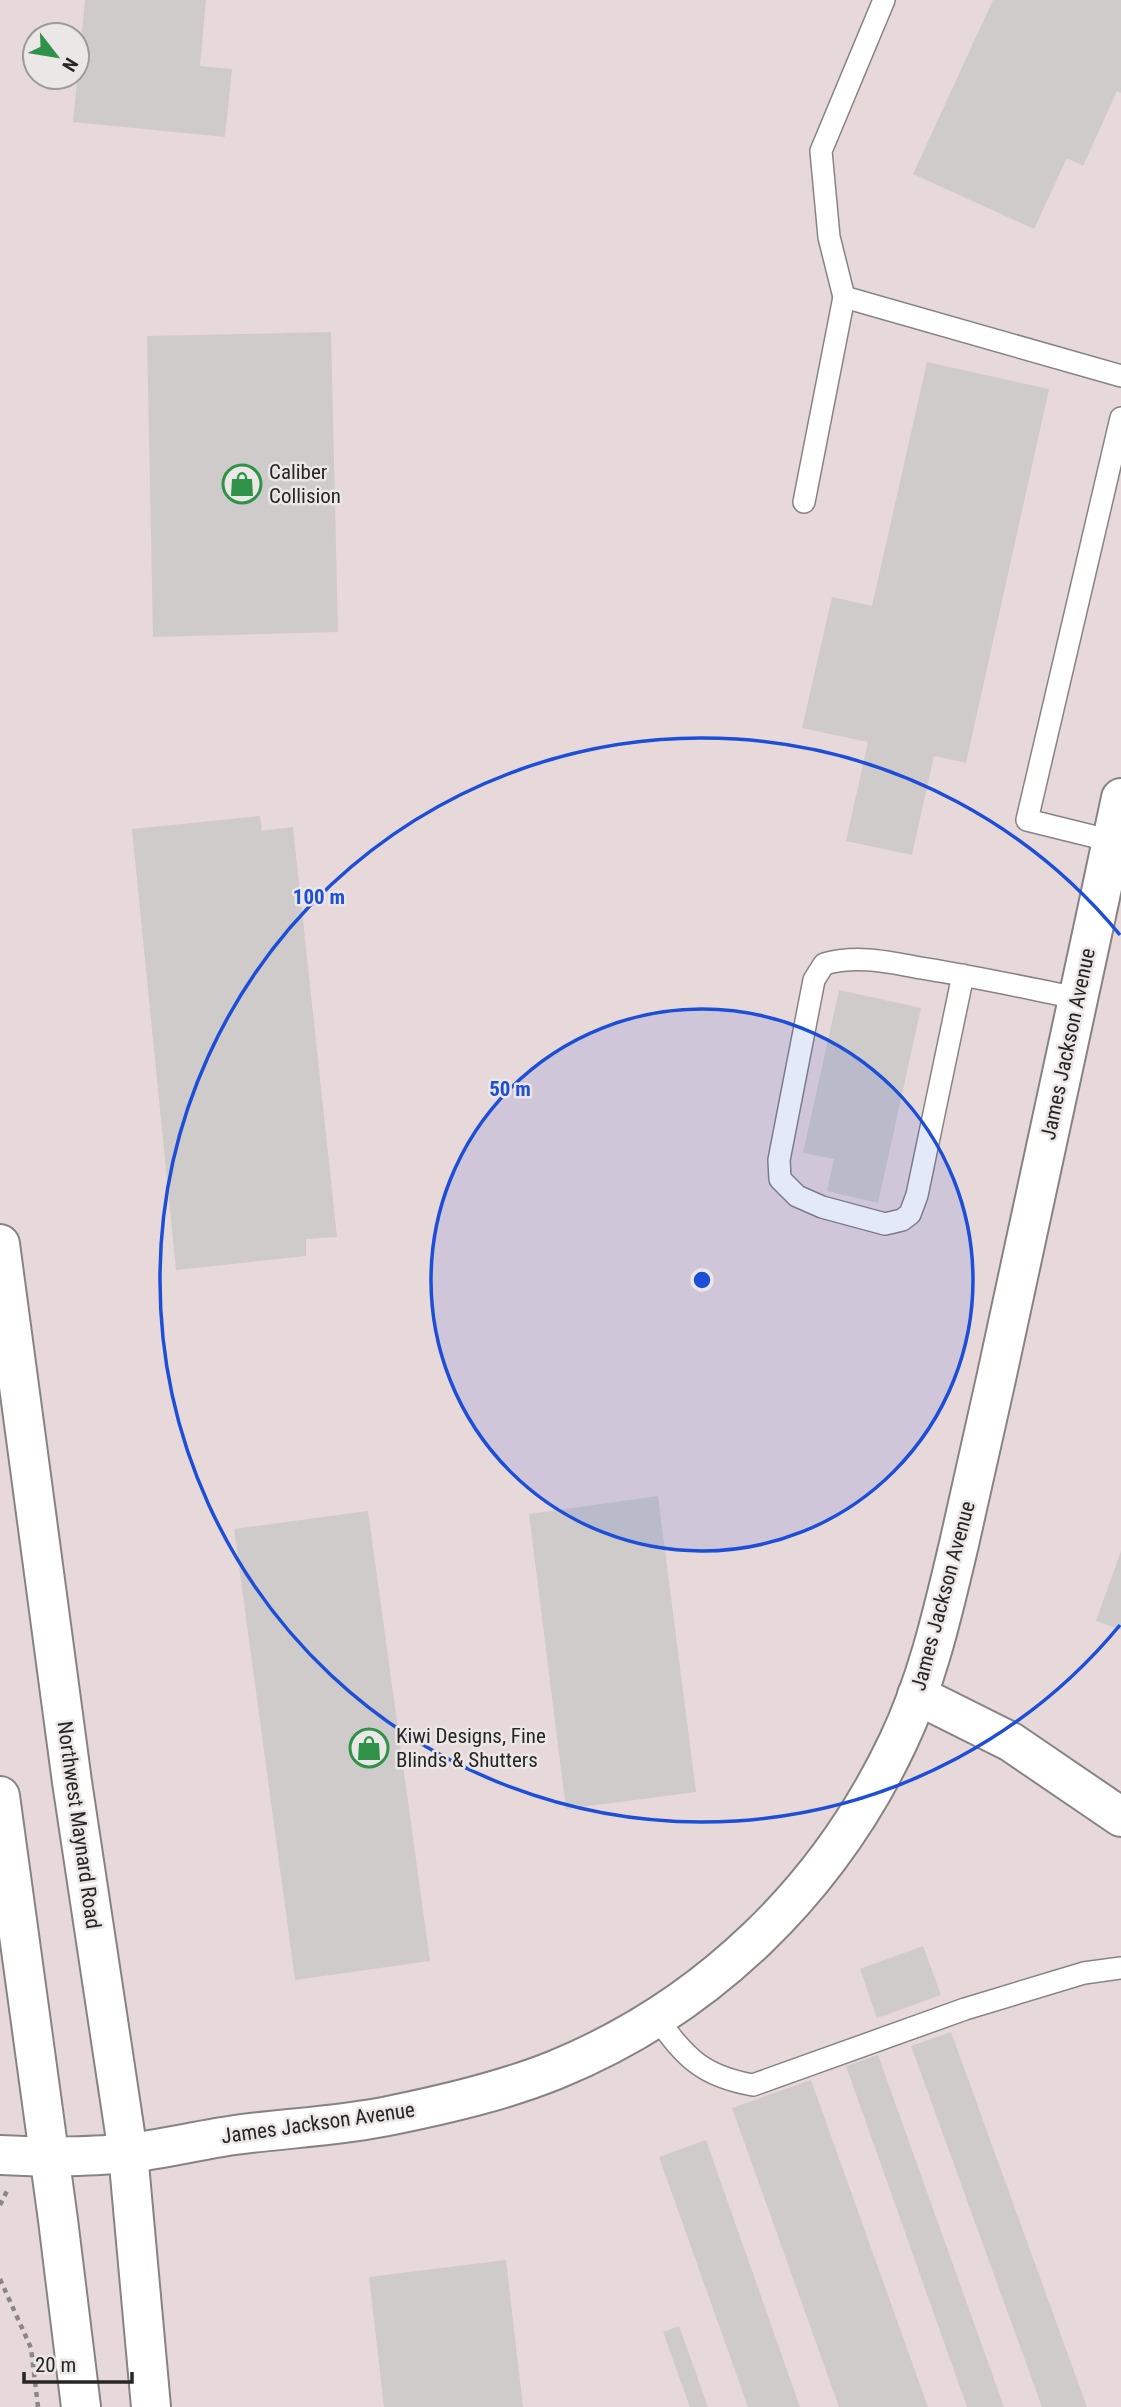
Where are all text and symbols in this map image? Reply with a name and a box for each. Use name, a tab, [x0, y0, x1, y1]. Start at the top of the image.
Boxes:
north arrow	[21, 21, 91, 91]
text: N	[57, 54, 83, 75]
place label: Caliber Collision	[269, 460, 341, 508]
shop icon: Caliber Collision	[221, 463, 263, 505]
text: 100 m	[293, 885, 345, 909]
street label: James Jackson Avenue	[1036, 946, 1100, 1142]
text: 50 m	[489, 1077, 531, 1101]
centre of rings	[690, 1268, 714, 1292]
street label: James Jackson Avenue	[906, 1498, 980, 1693]
street label: Northwest Maynard Road	[53, 1720, 105, 1930]
place label: Kiwi Designs, Fine Blinds & Shutters	[396, 1724, 546, 1772]
shop icon: Kiwi Designs, Fine Blinds & Shutters	[348, 1727, 390, 1769]
street label: James Jackson Avenue	[220, 2098, 416, 2148]
scale bar	[24, 2340, 133, 2384]
text: 20 m	[35, 2353, 76, 2377]

